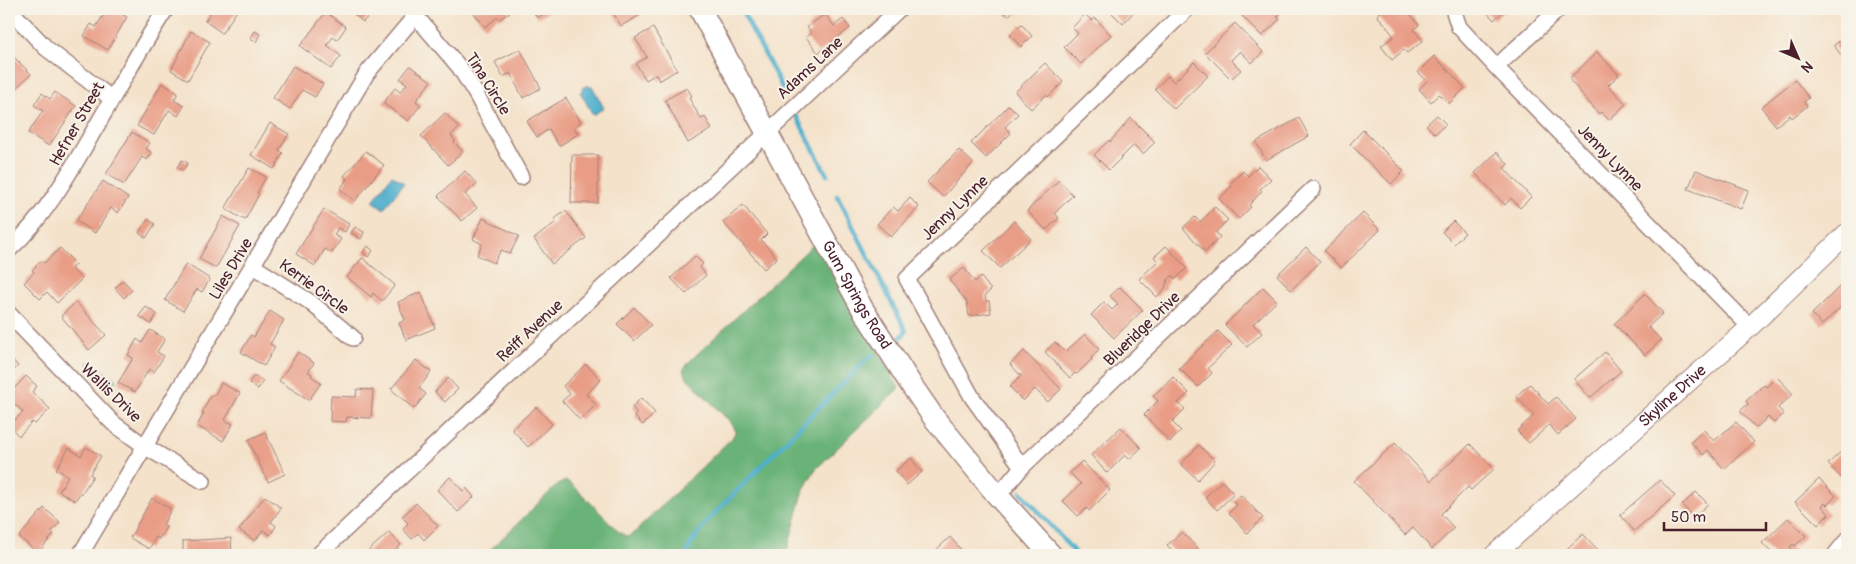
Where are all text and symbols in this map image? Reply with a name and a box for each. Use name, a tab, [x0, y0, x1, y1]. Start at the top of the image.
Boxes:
street label: Adams Lane	[773, 32, 847, 104]
north arrow	[1774, 32, 1824, 82]
street label: Tina Circle	[461, 49, 515, 119]
text: N	[1797, 57, 1816, 76]
street label: Hefner Street	[45, 78, 109, 169]
street label: Jenny Lynne	[1573, 120, 1647, 196]
street label: Jenny Lynne	[917, 171, 993, 245]
street label: Liles Drive	[205, 234, 257, 303]
street label: Gum Springs Road	[817, 237, 896, 353]
street label: Kerrie Circle	[275, 255, 353, 319]
street label: Blueridge Drive	[1100, 287, 1185, 370]
street label: Reiff Avenue	[493, 295, 567, 367]
street label: Wallis Drive	[77, 359, 145, 427]
street label: Skyline Drive	[1634, 361, 1711, 431]
scale bar	[1664, 499, 1766, 531]
text: 50 m	[1671, 508, 1706, 527]

